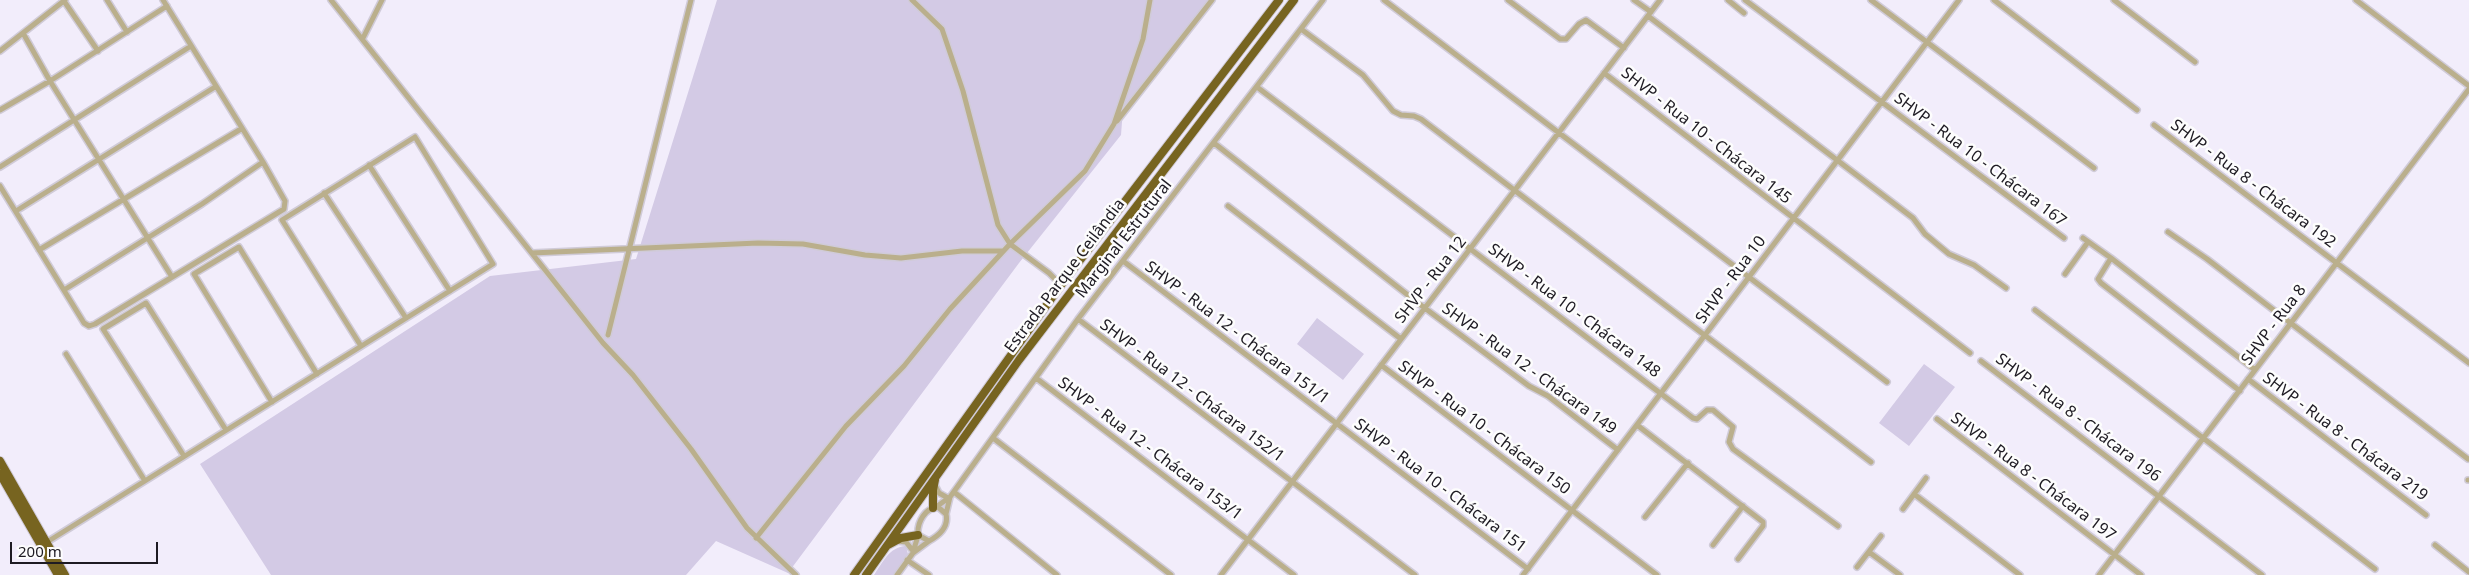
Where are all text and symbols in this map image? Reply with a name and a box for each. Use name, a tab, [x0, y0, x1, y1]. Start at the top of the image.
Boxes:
street label: SHVP - Rua 10 - Chácara 145	[1617, 64, 1795, 208]
street label: SHVP - Rua 10 - Chácara 167	[1890, 89, 2070, 231]
street label: SHVP - Rua 8 - Chácara 192	[2167, 116, 2339, 252]
street label: Marginal Estrutural	[1072, 176, 1176, 302]
street label: Estrada Parque Ceilândia	[1001, 195, 1129, 357]
street label: SHVP - Rua 10	[1692, 232, 1770, 328]
street label: SHVP - Rua 12	[1391, 233, 1471, 327]
street label: SHVP - Rua 10 - Chácara 148	[1484, 240, 1664, 382]
street label: SHVP - Rua 12 - Chácara 151/1	[1141, 257, 1333, 409]
street label: SHVP - Rua 8	[2238, 281, 2310, 369]
street label: SHVP - Rua 12 - Chácara 149	[1438, 299, 1620, 439]
street label: SHVP - Rua 12 - Chácara 152/1	[1096, 315, 1288, 467]
street label: SHVP - Rua 8 - Chácara 196	[1992, 350, 2164, 486]
street label: SHVP - Rua 10 - Chácara 150	[1394, 357, 1574, 499]
street label: SHVP - Rua 8 - Chácara 219	[2259, 369, 2431, 505]
street label: SHVP - Rua 12 - Chácara 153/1	[1054, 373, 1246, 525]
street label: SHVP - Rua 8 - Chácara 197	[1947, 409, 2119, 545]
street label: SHVP - Rua 10 - Chácara 151	[1350, 415, 1530, 557]
scale bar	[12, 532, 160, 564]
text: 200 m	[18, 541, 62, 561]

